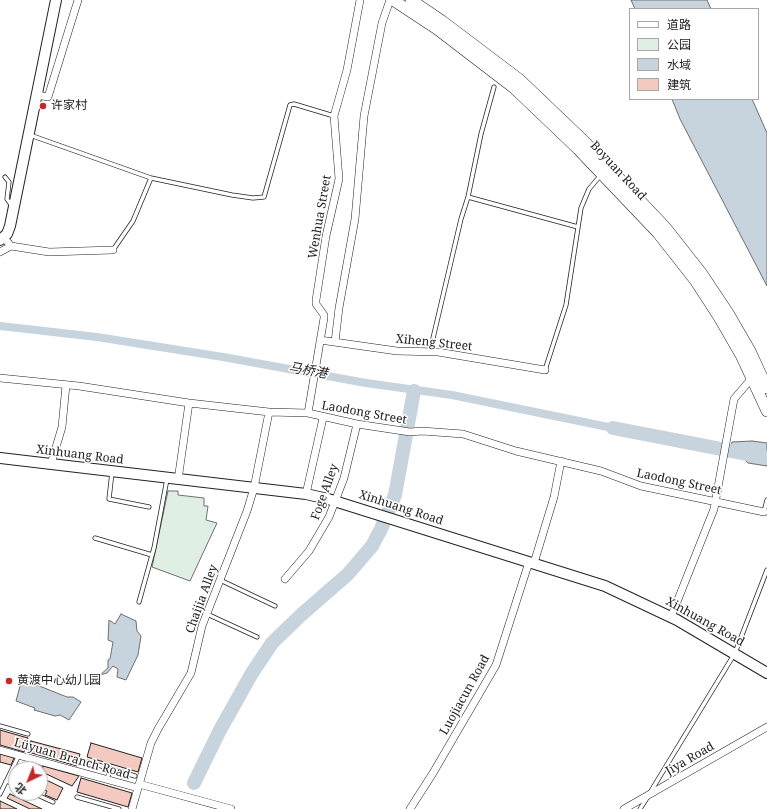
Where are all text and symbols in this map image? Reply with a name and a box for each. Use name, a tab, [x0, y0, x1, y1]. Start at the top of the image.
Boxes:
legend	[629, 8, 759, 100]
text: 道路	[667, 16, 691, 33]
text: 公园	[667, 36, 691, 53]
text: 水域	[667, 56, 691, 73]
text: 建筑	[667, 76, 691, 93]
place label: 许家村	[51, 99, 87, 113]
marker: 许家村	[38, 101, 48, 111]
street label: Boyuan Road	[587, 138, 649, 204]
street label: Wenhua Street	[306, 174, 334, 260]
street label: Xiheng Street	[395, 332, 473, 354]
water label: 马桥港	[287, 360, 329, 382]
street label: Laodong Street	[320, 398, 408, 428]
street label: Xinhuang Road	[36, 443, 124, 467]
street label: Foge Alley	[308, 462, 342, 522]
street label: Laodong Street	[635, 466, 723, 498]
street label: Xinhuang Road	[357, 488, 445, 528]
street label: Chaijia Alley	[183, 563, 221, 635]
street label: Xinhuang Road	[663, 594, 747, 650]
street label: Luojiacun Road	[437, 652, 493, 738]
place label: 黄渡中心幼儿园	[17, 674, 101, 688]
marker: 黄渡中心幼儿园	[4, 676, 14, 686]
street label: Lüyuan Branch Road	[12, 735, 132, 783]
street label: Jiya Road	[663, 739, 717, 779]
north arrow	[8, 761, 48, 801]
text: 北	[11, 780, 29, 799]

